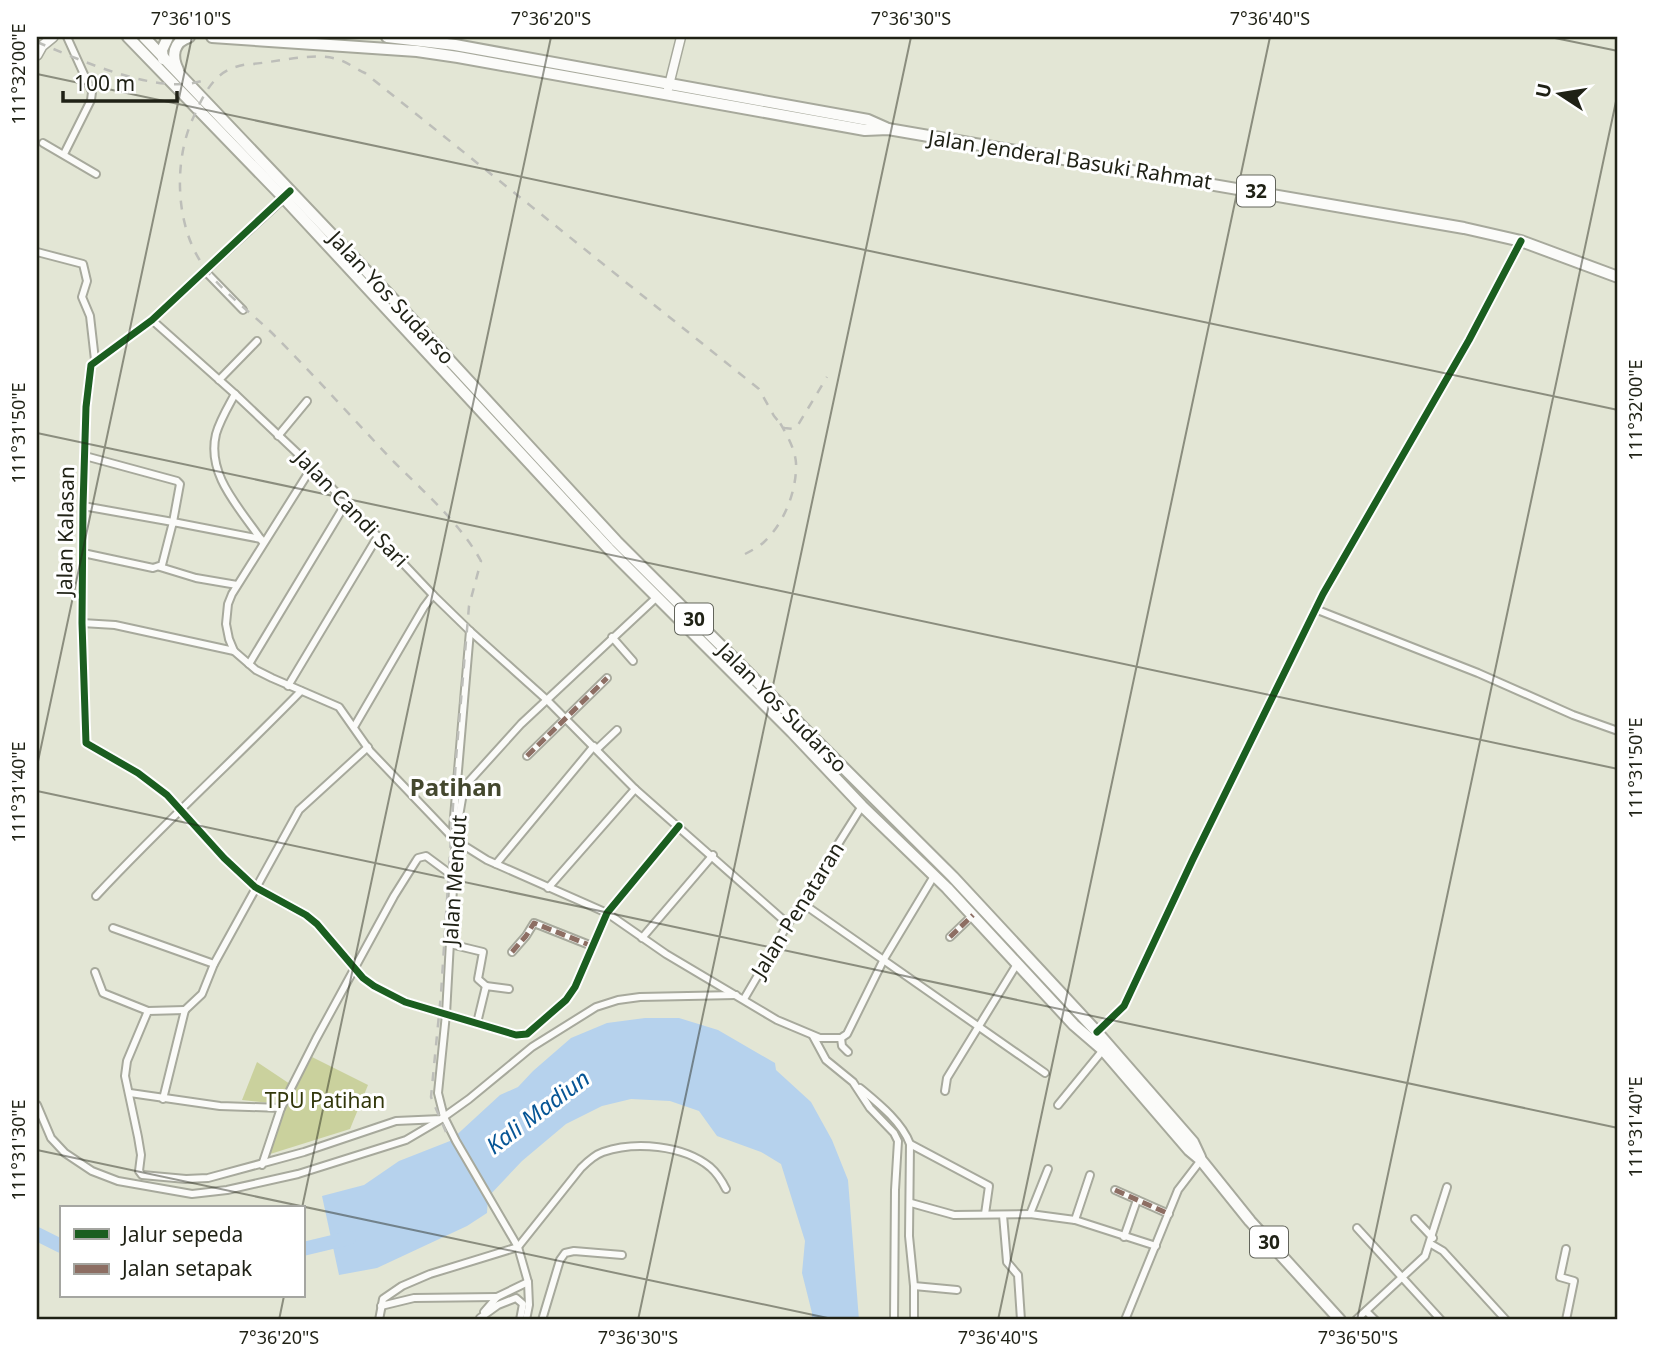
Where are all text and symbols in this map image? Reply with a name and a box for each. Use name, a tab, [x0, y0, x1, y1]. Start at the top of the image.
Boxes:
text: 7°36'10"S	[151, 6, 231, 30]
text: 7°36'20"S	[511, 6, 591, 30]
text: 7°36'30"S	[871, 6, 951, 30]
text: 7°36'40"S	[1230, 6, 1310, 30]
text: 111°32'00"E	[6, 23, 30, 125]
scale bar	[63, 60, 177, 104]
north arrow	[1526, 60, 1596, 130]
text: 100 m	[74, 69, 135, 97]
text: U	[1529, 81, 1558, 100]
street label: Jalan Jenderal Basuki Rahmat	[924, 122, 1214, 195]
road number: 32	[1237, 176, 1275, 206]
street label: Jalan Yos Sudarso	[321, 223, 461, 370]
text: 111°32'00"E	[1623, 359, 1647, 461]
text: 111°31'50"E	[6, 382, 30, 484]
street label: Jalan Candi Sari	[287, 442, 415, 573]
street label: Jalan Kalasan	[50, 466, 80, 598]
road number: 30	[675, 604, 713, 634]
street label: Jalan Yos Sudarso	[710, 635, 854, 778]
text: 111°31'50"E	[1623, 717, 1647, 819]
text: 111°31'40"E	[6, 741, 30, 843]
district label: Patihan	[410, 770, 502, 803]
street label: Jalan Mendut	[435, 813, 473, 948]
street label: Jalan Penataran	[743, 836, 850, 984]
water label: Kali Madiun	[479, 1062, 596, 1161]
text: 111°31'40"E	[1623, 1076, 1647, 1178]
park label: TPU Patihan	[265, 1086, 385, 1114]
text: 111°31'30"E	[6, 1099, 30, 1201]
legend	[60, 1206, 304, 1298]
text: Jalur sepeda	[120, 1220, 243, 1248]
road number: 30	[1250, 1226, 1288, 1258]
text: Jalan setapak	[120, 1254, 253, 1282]
text: 7°36'20"S	[239, 1325, 319, 1349]
text: 7°36'30"S	[598, 1325, 678, 1349]
text: 7°36'40"S	[958, 1325, 1038, 1349]
text: 7°36'50"S	[1318, 1325, 1398, 1349]

